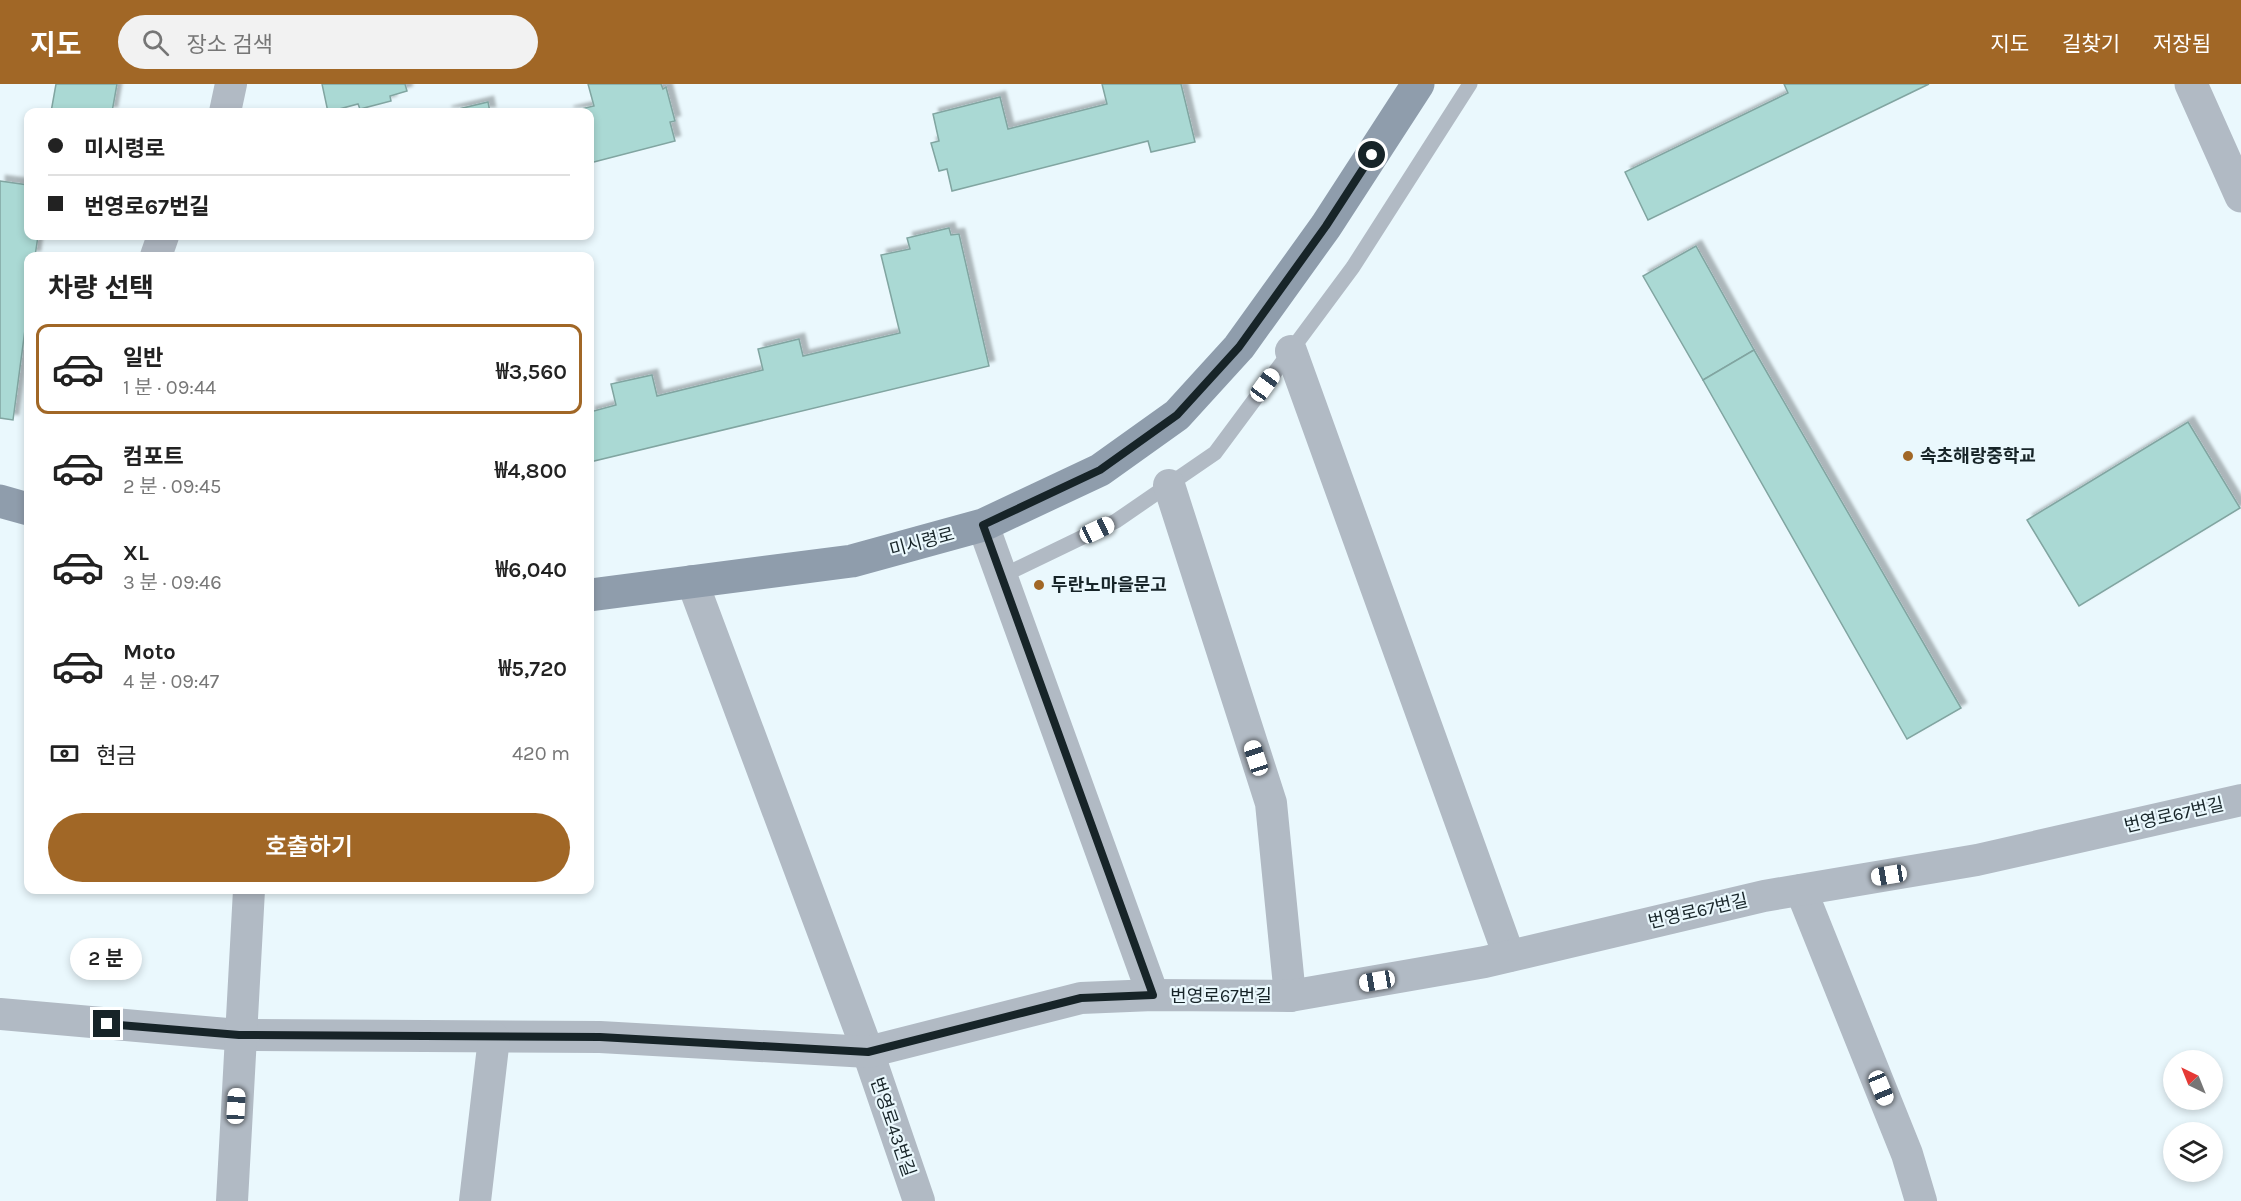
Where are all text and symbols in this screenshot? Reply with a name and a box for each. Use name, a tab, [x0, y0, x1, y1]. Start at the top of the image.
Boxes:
search box	[118, 15, 538, 69]
icon: search	[139, 26, 172, 59]
text: 지도	[30, 28, 82, 61]
text: 장소 검색	[187, 32, 273, 58]
text: 지도	[1990, 32, 2029, 56]
text: 길찾기	[2062, 32, 2120, 56]
text: 저장됨	[2153, 32, 2211, 56]
text: 미시령로	[84, 136, 165, 162]
route start	[1358, 141, 1385, 168]
text: 번영로67번길	[84, 194, 210, 220]
text: 차량 선택	[48, 272, 154, 304]
icon: car	[51, 342, 105, 396]
text: 일반	[123, 345, 163, 371]
text: ₩3,560	[496, 359, 567, 385]
car	[1247, 365, 1283, 405]
text: 1 분 · 09:44	[123, 376, 216, 399]
icon: car	[51, 441, 105, 495]
text: 컴포트	[123, 444, 184, 470]
place label: 속초해랑중학교	[1920, 445, 2036, 467]
marker: 속초해랑중학교	[1901, 449, 1915, 463]
text: ₩4,800	[495, 458, 567, 484]
text: 2 분 · 09:45	[123, 475, 221, 498]
car	[1077, 514, 1117, 546]
street label: 미시령로	[887, 523, 957, 561]
icon: car	[51, 540, 105, 594]
text: XL	[123, 540, 149, 566]
text: ₩6,040	[496, 557, 567, 583]
text: 3 분 · 09:46	[123, 571, 222, 594]
place label: 두란노마을문고	[1051, 574, 1167, 596]
marker: 두란노마을문고	[1032, 578, 1046, 592]
icon: car	[51, 639, 105, 693]
text: Moto	[123, 639, 176, 665]
text: ₩5,720	[499, 656, 567, 682]
text: 4 분 · 09:47	[123, 670, 219, 693]
icon: cash	[48, 737, 81, 770]
car	[1242, 738, 1270, 778]
text: 420 m	[512, 742, 570, 765]
text: 현금	[96, 743, 136, 769]
street label: 번영로67번길	[2122, 793, 2226, 837]
button: 호출하기	[48, 813, 570, 882]
car	[1870, 863, 1908, 887]
street label: 번영로67번길	[1646, 889, 1750, 933]
callout: 2 분	[71, 937, 143, 979]
text: 2 분	[88, 947, 124, 970]
car	[1358, 969, 1396, 993]
street label: 번영로67번길	[1170, 985, 1272, 1007]
route end	[93, 1010, 120, 1037]
north arrow	[2163, 1050, 2223, 1110]
map controls	[2163, 1050, 2223, 1182]
car	[1866, 1068, 1896, 1108]
street label: 번영로43번길	[866, 1074, 920, 1180]
car	[226, 1088, 246, 1124]
button: layers	[2163, 1122, 2223, 1182]

